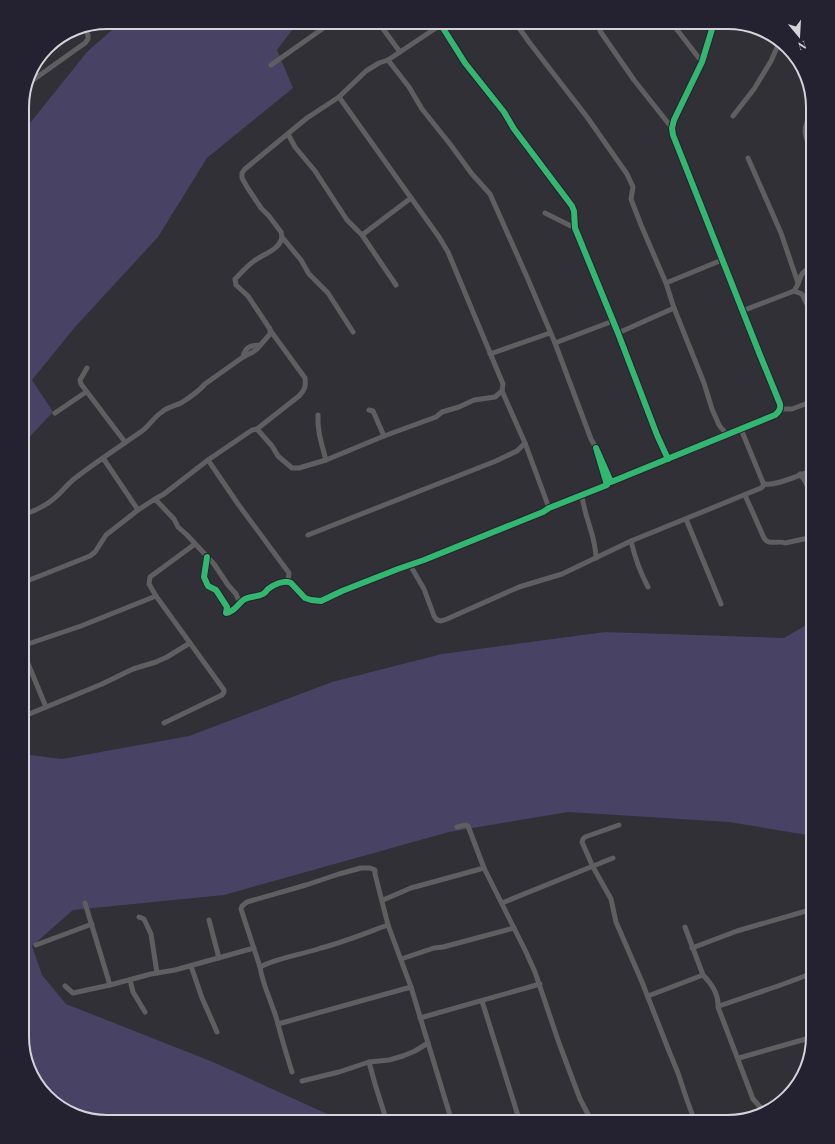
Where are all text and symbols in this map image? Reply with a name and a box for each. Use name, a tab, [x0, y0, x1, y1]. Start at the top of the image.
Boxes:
north arrow	[779, 16, 819, 56]
text: N	[796, 38, 808, 54]

